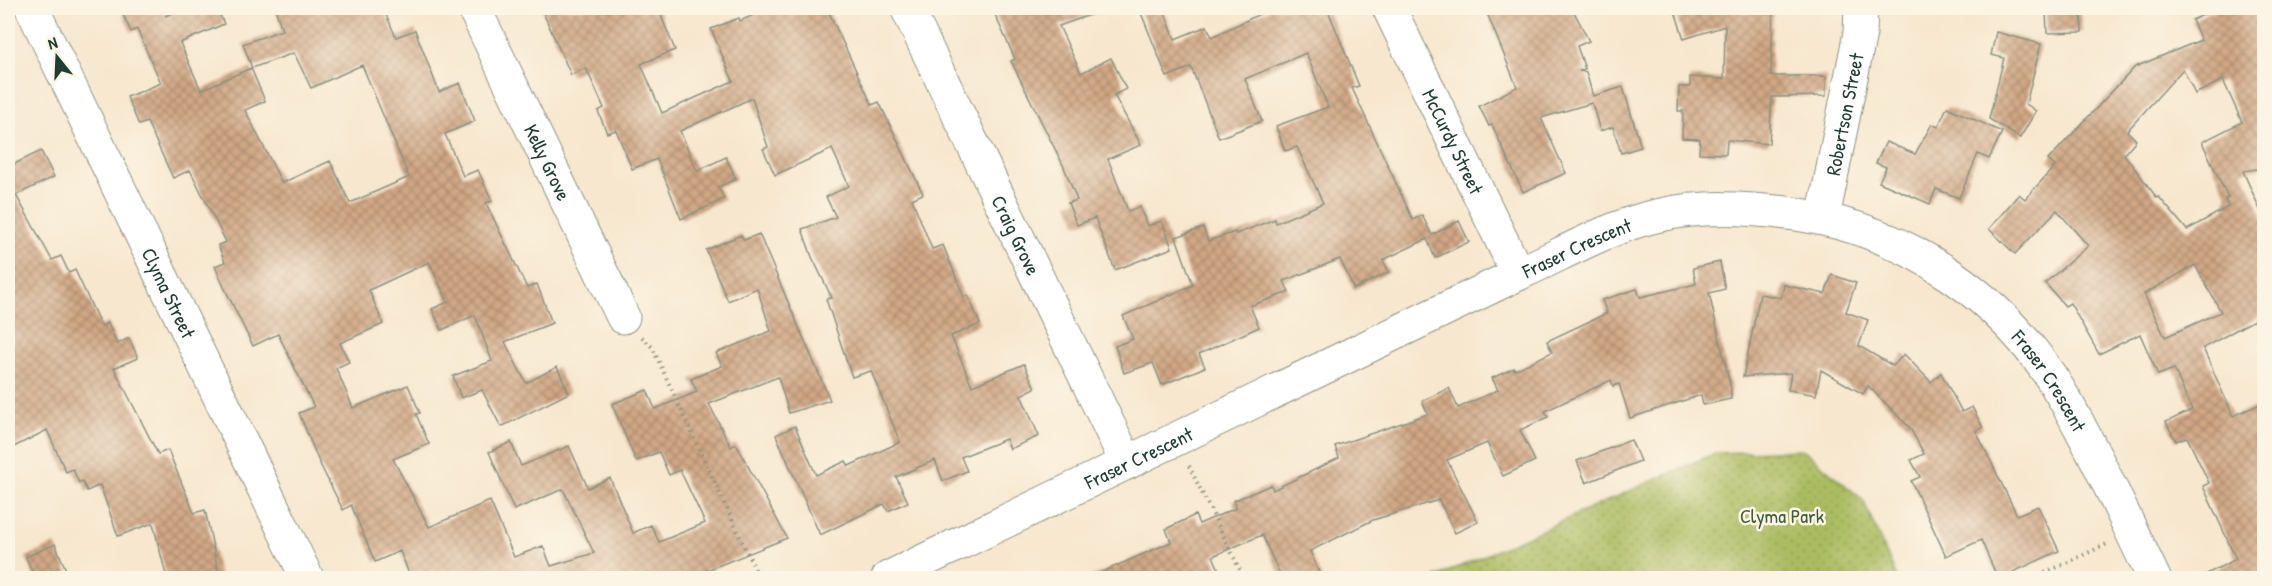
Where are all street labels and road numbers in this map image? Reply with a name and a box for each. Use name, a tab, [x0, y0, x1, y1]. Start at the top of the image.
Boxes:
street label: Robertson Street	[1818, 50, 1869, 178]
street label: McCurdy Street	[1417, 84, 1491, 199]
street label: Kelly Grove	[518, 119, 578, 205]
street label: Craig Grove	[986, 190, 1048, 279]
street label: Fraser Crescent	[1517, 210, 1636, 284]
street label: Clyma Street	[136, 243, 203, 343]
street label: Fraser Crescent	[2006, 323, 2094, 437]
street label: Fraser Crescent	[1079, 419, 1198, 495]

